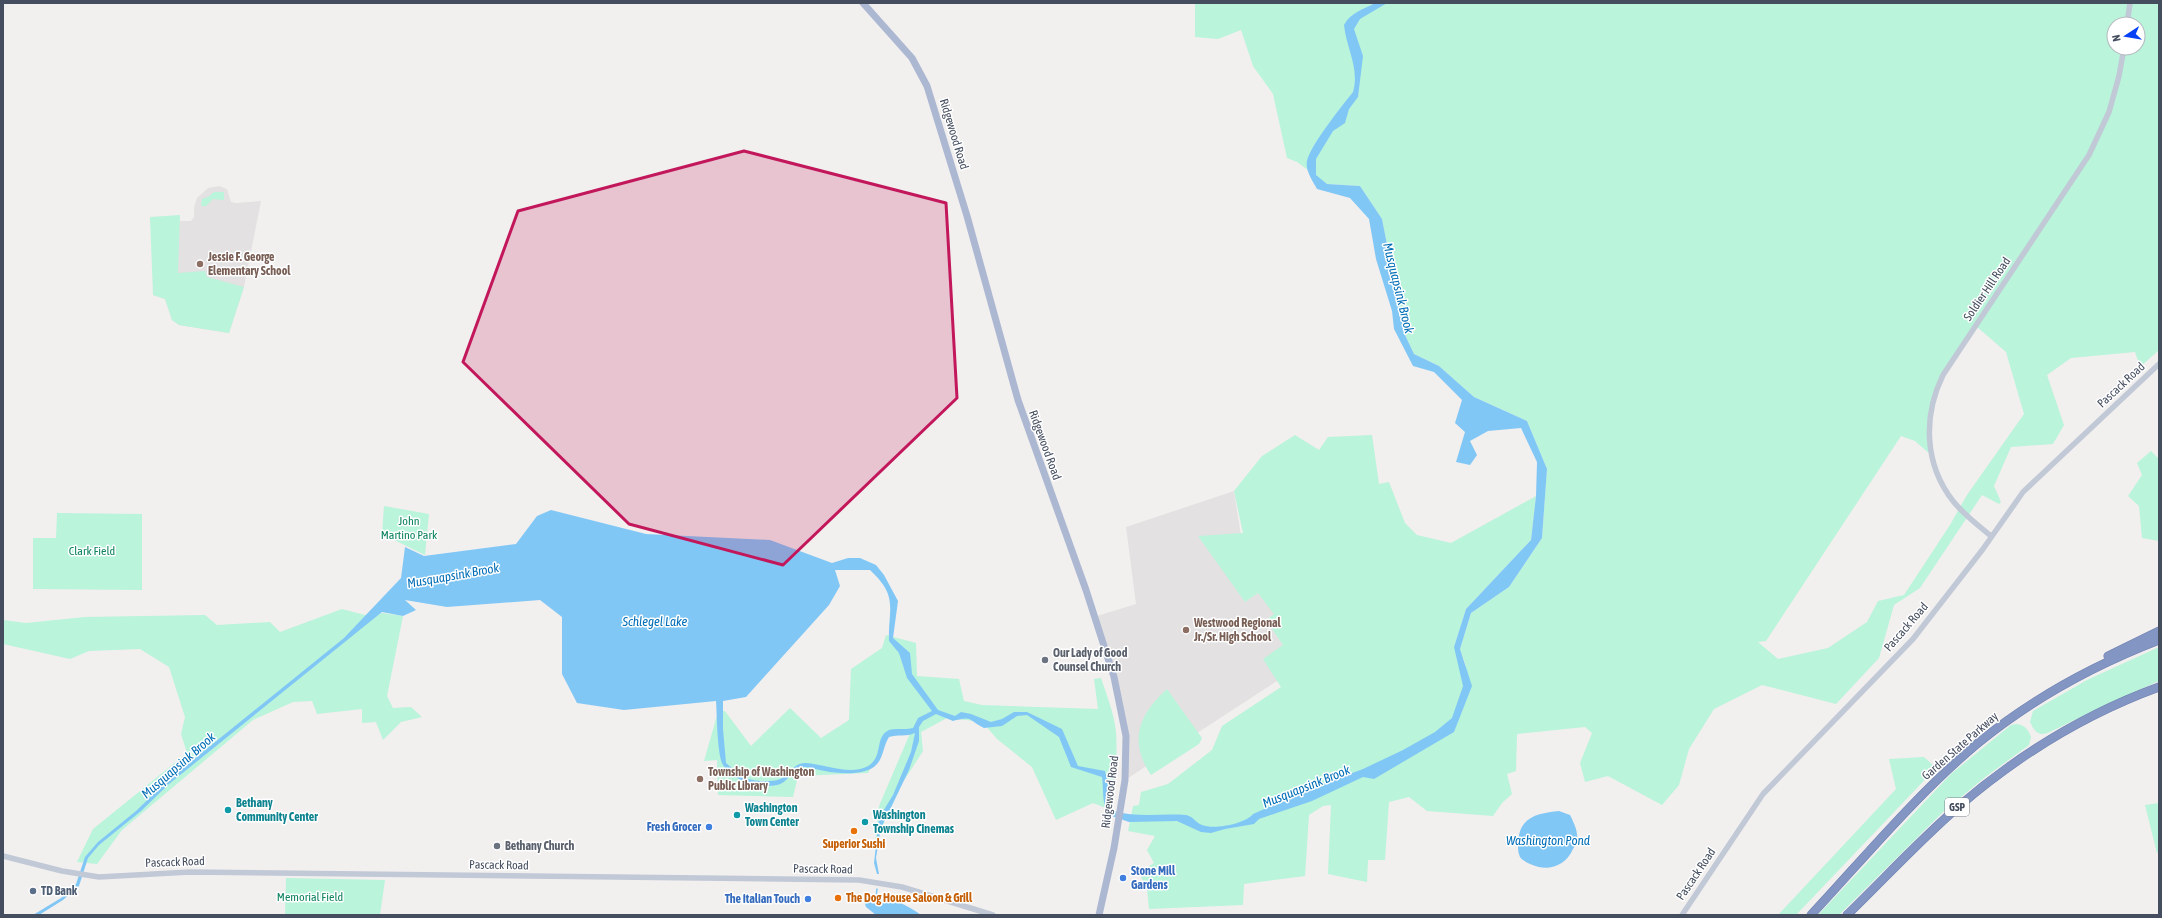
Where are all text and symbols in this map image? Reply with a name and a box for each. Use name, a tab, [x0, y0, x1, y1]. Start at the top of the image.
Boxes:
north arrow	[2106, 16, 2146, 56]
text: N	[2110, 34, 2123, 43]
street label: Ridgewood Road	[937, 97, 971, 171]
water label: Musquapsink Brook	[1380, 241, 1417, 335]
place label: Jessie F. George Elementary School	[207, 250, 291, 278]
street label: Soldier Hill Road	[1961, 255, 2013, 323]
marker: Jessie F. George Elementary School	[195, 259, 205, 269]
street label: Pascack Road	[2094, 360, 2148, 410]
street label: Ridgewood Road	[1026, 408, 1064, 482]
park label: John Martino Park	[381, 514, 438, 542]
park label: Clark Field	[69, 544, 115, 558]
water label: Musquapsink Brook	[406, 560, 501, 591]
street label: Pascack Road	[1881, 600, 1931, 654]
water label: Schlegel Lake	[622, 614, 688, 629]
place label: Westwood Regional Jr./Sr. High School	[1193, 616, 1282, 644]
marker: Westwood Regional Jr./Sr. High School	[1181, 625, 1191, 635]
place label: Our Lady of Good Counsel Church	[1053, 646, 1128, 674]
marker: Our Lady of Good Counsel Church	[1040, 655, 1050, 665]
street label: Garden State Parkway	[1919, 709, 2001, 783]
water label: Musquapsink Brook	[138, 729, 219, 802]
street label: Ridgewood Road	[1099, 755, 1121, 829]
water label: Musquapsink Brook	[1260, 762, 1352, 811]
place label: Township of Washington Public Library	[708, 765, 814, 793]
marker: Township of Washington Public Library	[695, 774, 705, 784]
place label: Bethany Community Center	[236, 796, 318, 824]
road number: GSP	[1945, 798, 1969, 816]
place label: Washington Town Center	[744, 801, 799, 829]
marker: Bethany Community Center	[223, 805, 233, 815]
place label: Washington Township Cinemas	[872, 808, 955, 836]
marker: Washington Town Center	[732, 810, 742, 820]
marker: Washington Township Cinemas	[860, 817, 870, 827]
place label: Fresh Grocer	[647, 820, 701, 834]
marker: Fresh Grocer	[704, 822, 714, 832]
marker: Superior Sushi	[849, 826, 859, 836]
water label: Washington Pond	[1506, 833, 1590, 848]
place label: Superior Sushi	[823, 837, 886, 851]
place label: Bethany Church	[505, 839, 574, 853]
marker: Bethany Church	[492, 841, 502, 851]
street label: Pascack Road	[1673, 845, 1719, 903]
street label: Pascack Road	[145, 854, 205, 870]
street label: Pascack Road	[469, 857, 529, 873]
street label: Pascack Road	[793, 861, 853, 877]
place label: Stone Mill Gardens	[1131, 864, 1176, 892]
marker: Stone Mill Gardens	[1118, 873, 1128, 883]
place label: TD Bank	[41, 884, 78, 898]
marker: TD Bank	[28, 886, 38, 896]
park label: Memorial Field	[277, 890, 343, 904]
place label: The Dog House Saloon & Grill	[846, 891, 973, 905]
place label: The Italian Touch	[725, 892, 800, 906]
marker: The Dog House Saloon & Grill	[833, 893, 843, 903]
marker: The Italian Touch	[803, 894, 813, 904]

